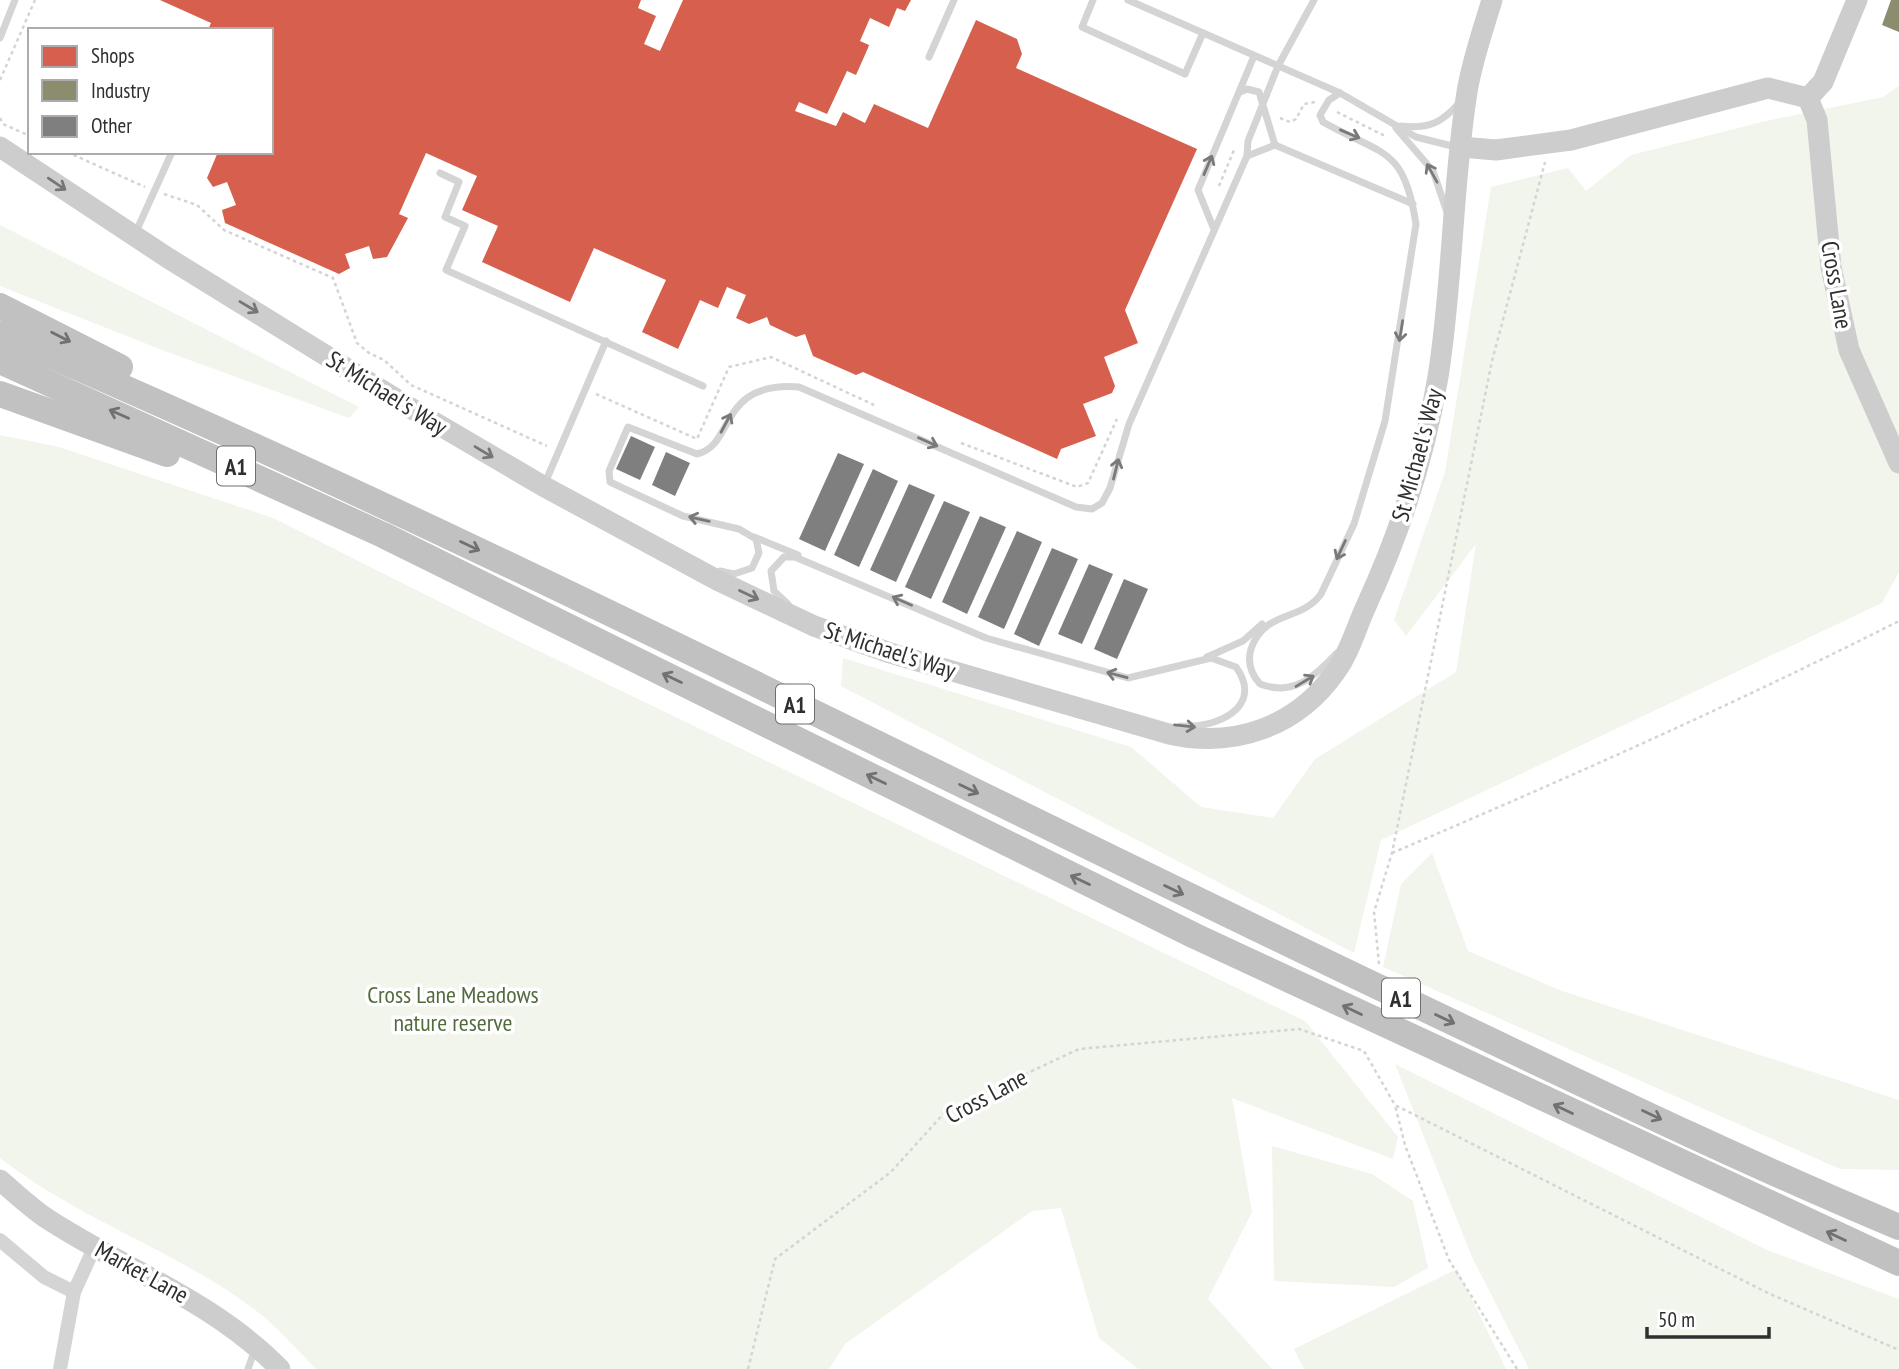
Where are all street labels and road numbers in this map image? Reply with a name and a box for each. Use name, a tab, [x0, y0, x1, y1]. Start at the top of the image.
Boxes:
street label: Cross Lane	[1814, 239, 1860, 331]
street label: St Michael's Way	[321, 344, 453, 442]
street label: St Michael's Way	[1384, 385, 1450, 525]
road number: A1	[217, 446, 255, 486]
street label: St Michael's Way	[820, 614, 960, 686]
road number: A1	[776, 684, 814, 724]
road number: A1	[1382, 979, 1420, 1018]
street label: Cross Lane	[940, 1062, 1032, 1130]
street label: Market Lane	[90, 1234, 194, 1310]

